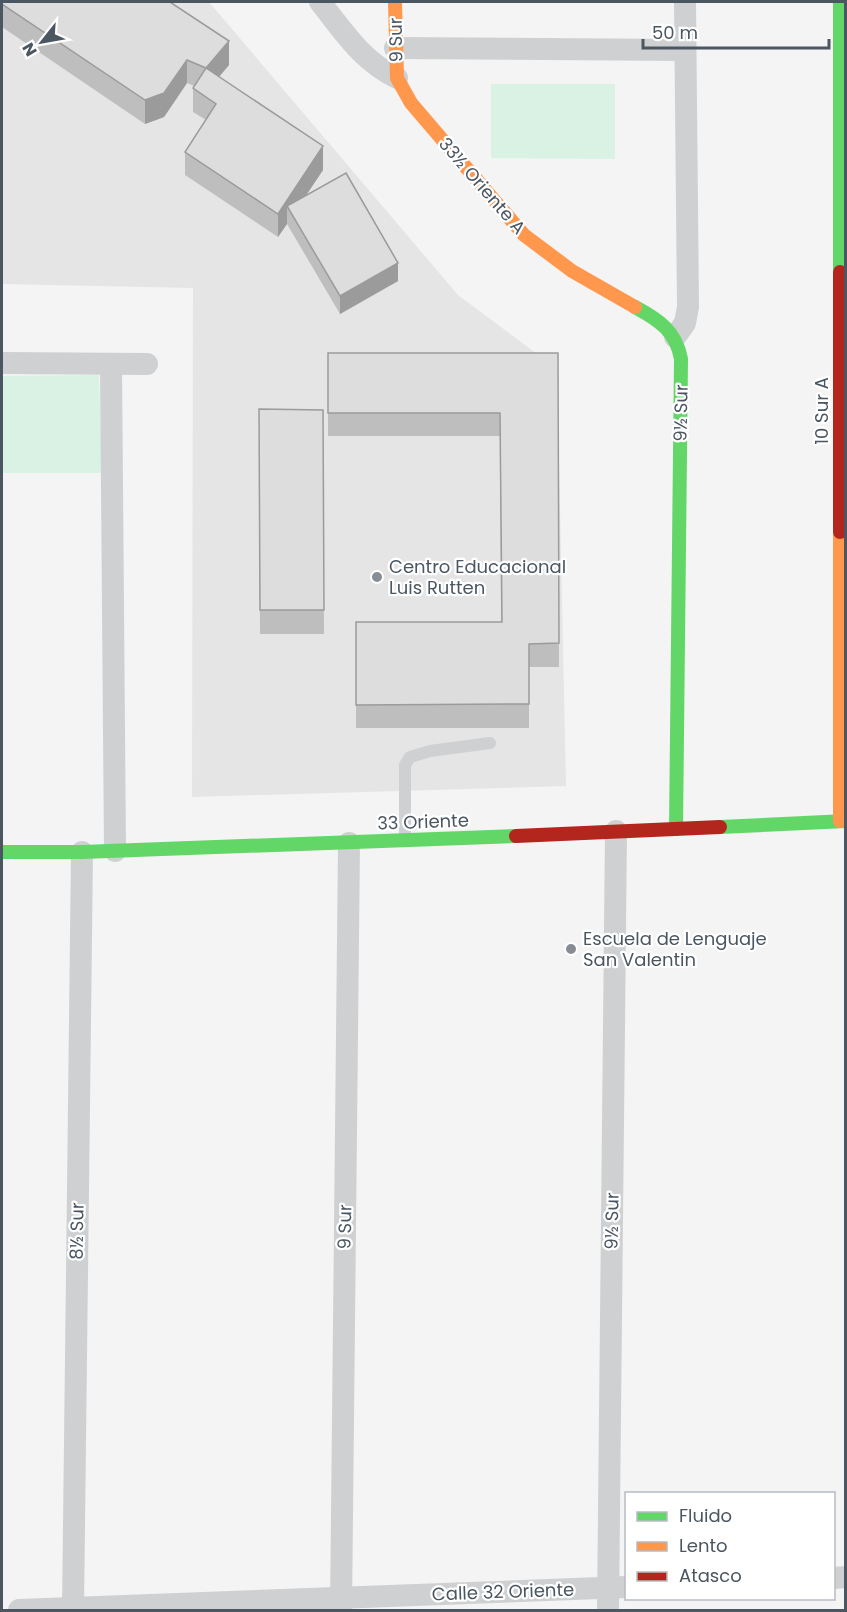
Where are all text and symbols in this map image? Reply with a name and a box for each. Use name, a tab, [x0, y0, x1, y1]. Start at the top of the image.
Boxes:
north arrow	[12, 12, 72, 72]
scale bar	[643, 12, 829, 50]
street label: 9 Sur	[383, 17, 408, 63]
text: 50 m	[652, 20, 698, 45]
text: N	[17, 38, 43, 61]
street label: 33½ Oriente A	[433, 132, 531, 239]
street label: 10 Sur A	[809, 377, 834, 445]
street label: 9½ Sur	[668, 384, 694, 442]
place label: Centro Educacional Luis Rutten	[389, 554, 566, 600]
marker: Centro Educacional Luis Rutten	[370, 570, 384, 584]
street label: 33 Oriente	[377, 807, 469, 836]
place label: Escuela de Lenguaje San Valentin	[583, 926, 767, 972]
marker: Escuela de Lenguaje San Valentin	[564, 942, 578, 956]
street label: 9½ Sur	[599, 1192, 625, 1250]
street label: 8½ Sur	[64, 1202, 90, 1260]
street label: 9 Sur	[332, 1204, 357, 1250]
legend	[625, 1492, 835, 1600]
text: Fluido	[679, 1503, 732, 1528]
text: Lento	[679, 1533, 728, 1558]
text: Atasco	[679, 1563, 742, 1588]
street label: Calle 32 Oriente	[431, 1577, 575, 1606]

